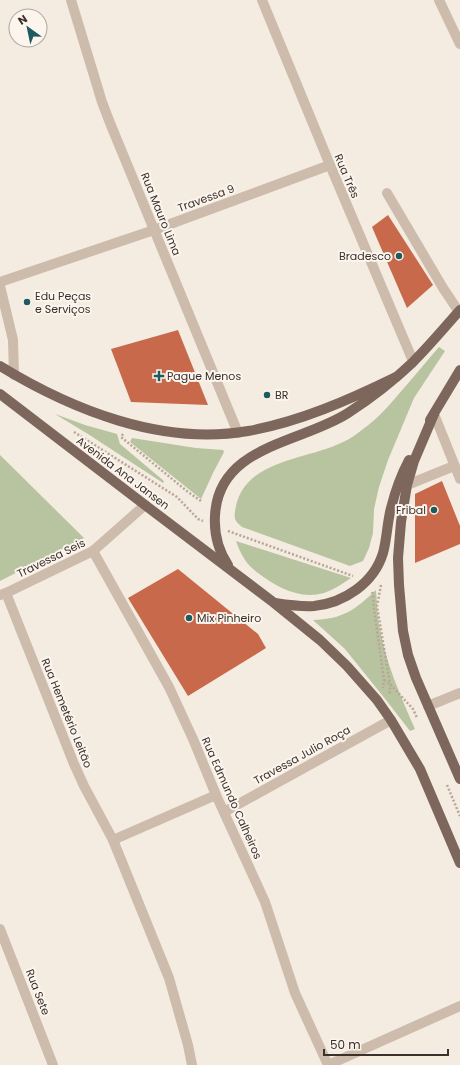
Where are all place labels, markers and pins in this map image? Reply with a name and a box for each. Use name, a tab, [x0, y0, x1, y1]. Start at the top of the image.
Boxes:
place label: Bradesco	[339, 248, 391, 264]
marker: Bradesco	[394, 251, 404, 261]
place label: Edu Peças e Serviços	[35, 288, 91, 317]
marker: Edu Peças e Serviços	[22, 297, 32, 307]
place label: Pague Menos	[167, 368, 241, 384]
marker: Pague Menos	[154, 371, 164, 381]
place label: BR	[275, 387, 289, 403]
marker: BR	[262, 390, 272, 400]
place label: Fribal	[396, 502, 426, 518]
marker: Fribal	[429, 505, 439, 515]
place label: Mix Pinheiro	[197, 610, 261, 626]
marker: Mix Pinheiro	[184, 613, 194, 623]

